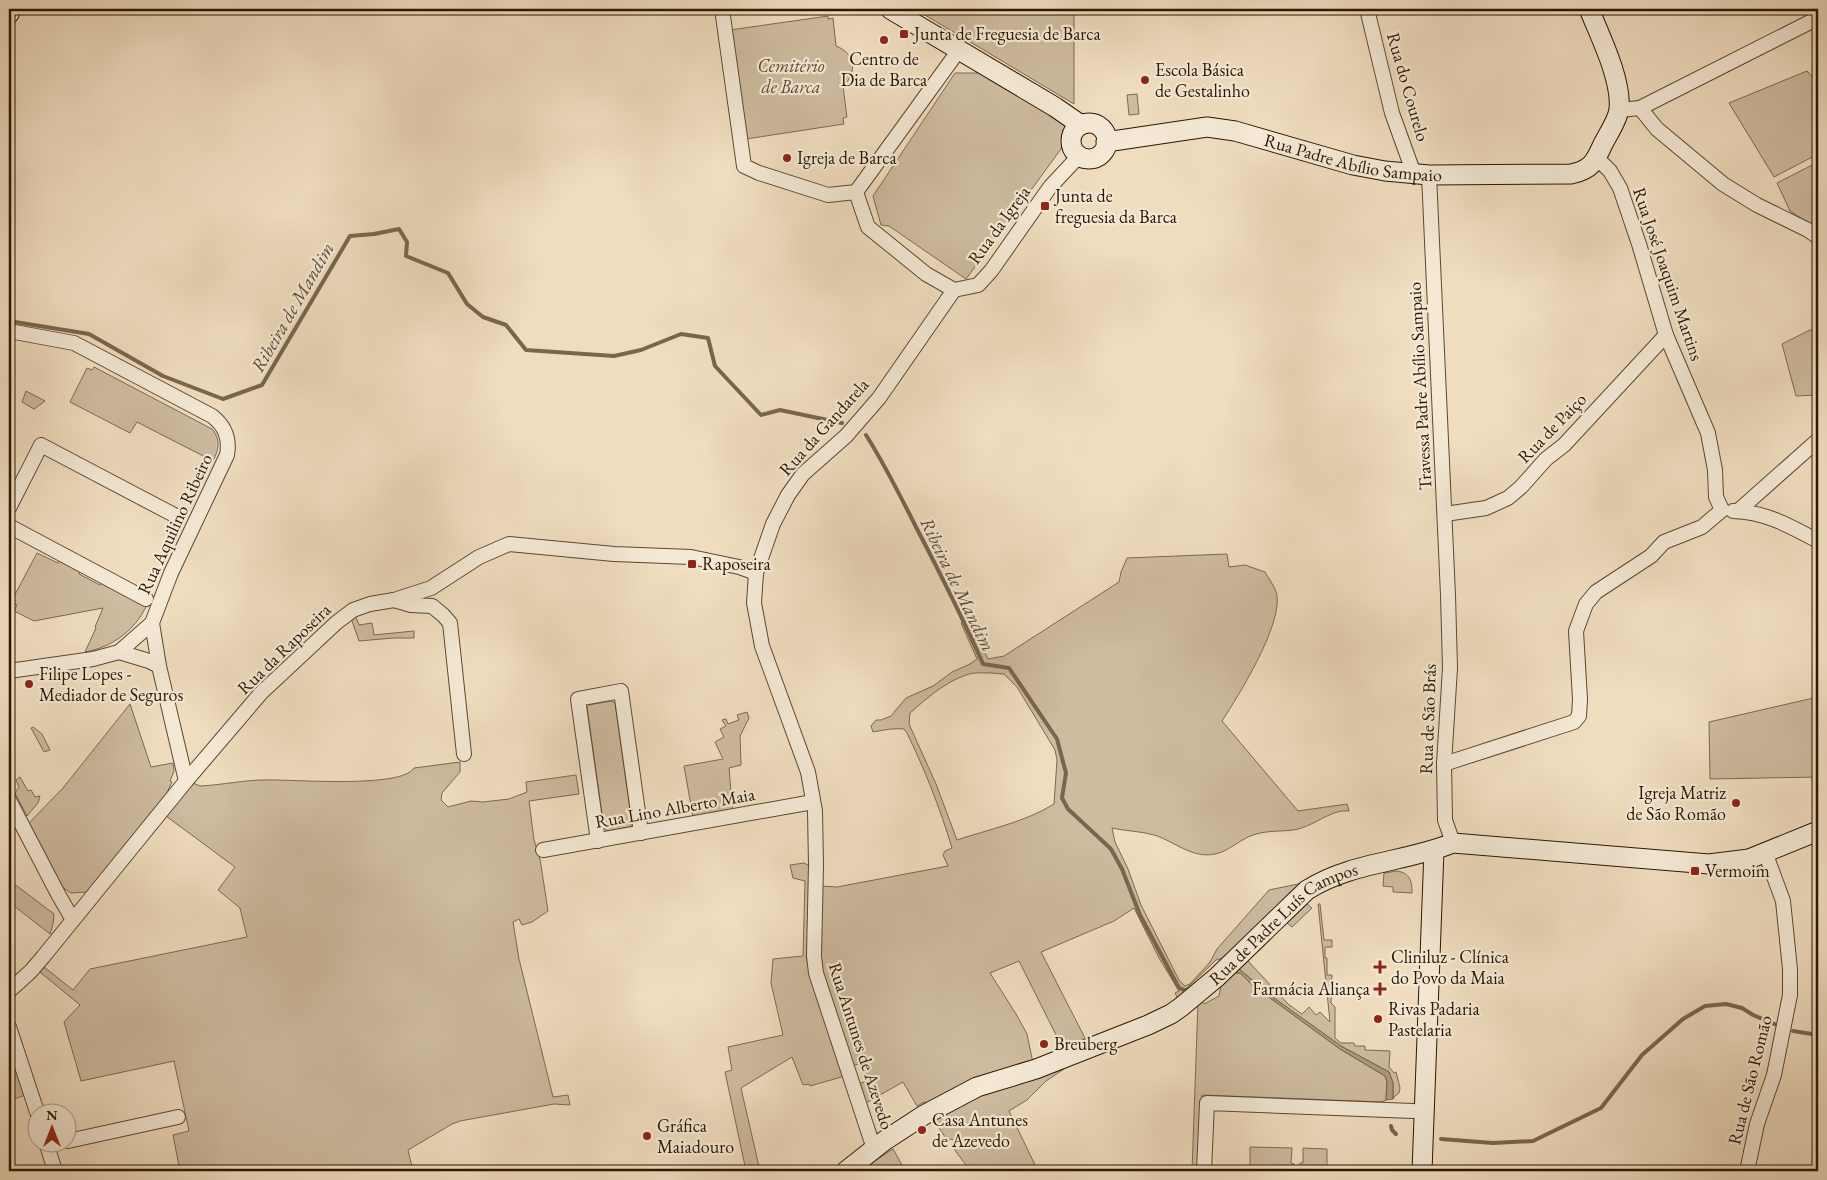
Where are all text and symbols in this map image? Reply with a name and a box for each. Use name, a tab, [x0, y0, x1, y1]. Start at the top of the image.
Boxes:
place label: Junta de Freguesia de Barca	[912, 22, 1101, 45]
marker: Junta de Freguesia de Barca	[898, 28, 910, 40]
street label: Rua do Courelo	[1382, 30, 1435, 144]
marker: Centro de Dia de Barca	[878, 34, 890, 46]
place label: Centro de Dia de Barca	[841, 47, 928, 91]
park label: Cemitério de Barca	[758, 54, 825, 98]
place label: Escola Básica de Gestalinho	[1155, 58, 1250, 102]
marker: Escola Básica de Gestalinho	[1139, 74, 1151, 86]
street label: Rua Padre Abílio Sampaio	[1262, 128, 1442, 186]
place label: Igreja de Barca	[797, 146, 897, 169]
marker: Igreja de Barca	[781, 152, 793, 164]
street label: Rua da Igreja	[962, 180, 1035, 268]
place label: Junta de freguesia da Barca	[1053, 184, 1178, 228]
street label: Rua José Joaquim Martins	[1628, 184, 1709, 364]
marker: Junta de freguesia da Barca	[1039, 200, 1051, 212]
water label: Ribeira de Mandim	[245, 238, 340, 377]
street label: Travessa Padre Abílio Sampaio	[1403, 281, 1436, 491]
street label: Rua da Gandarela	[774, 372, 874, 480]
street label: Rua de Paiço	[1512, 387, 1591, 468]
street label: Rua Aquilino Ribeiro	[132, 450, 217, 598]
water label: Ribeira de Mandim	[914, 513, 1001, 655]
place label: Raposeira	[702, 552, 772, 575]
marker: Raposeira	[686, 558, 698, 570]
street label: Rua da Raposeira	[232, 598, 336, 699]
place label: Filipe Lopes - Mediador de Seguros	[39, 662, 183, 706]
street label: Rua de São Brás	[1414, 663, 1441, 775]
marker: Filipe Lopes - Mediador de Seguros	[23, 678, 35, 690]
place label: Igreja Matriz de São Romão	[1626, 781, 1726, 825]
street label: Rua Lino Alberto Maia	[593, 782, 757, 833]
marker: Igreja Matriz de São Romão	[1730, 797, 1742, 809]
street label: Rua de Padre Luís Campos	[1204, 857, 1360, 990]
place label: Vermoim	[1705, 859, 1770, 882]
marker: Vermoim	[1689, 865, 1701, 877]
place label: Cliniluz - Clínica do Povo da Maia	[1391, 945, 1510, 989]
street label: Rua Antunes de Azevedo	[824, 960, 899, 1132]
marker: Cliniluz - Clínica do Povo da Maia	[1373, 960, 1387, 974]
place label: Farmácia Aliança	[1252, 977, 1371, 1000]
marker: Farmácia Aliança	[1374, 983, 1386, 995]
place label: Rivas Padaria Pastelaria	[1388, 997, 1480, 1041]
marker: Rivas Padaria Pastelaria	[1372, 1013, 1384, 1025]
street label: Rua de São Romão	[1722, 1013, 1777, 1147]
place label: Breuberg	[1054, 1032, 1117, 1055]
marker: Breuberg	[1038, 1038, 1050, 1050]
north arrow	[28, 1102, 78, 1152]
text: N	[46, 1106, 58, 1124]
place label: Casa Antunes de Azevedo	[932, 1108, 1028, 1152]
place label: Gráfica Maiadouro	[657, 1114, 734, 1158]
marker: Casa Antunes de Azevedo	[916, 1124, 928, 1136]
marker: Gráfica Maiadouro	[641, 1130, 653, 1142]

